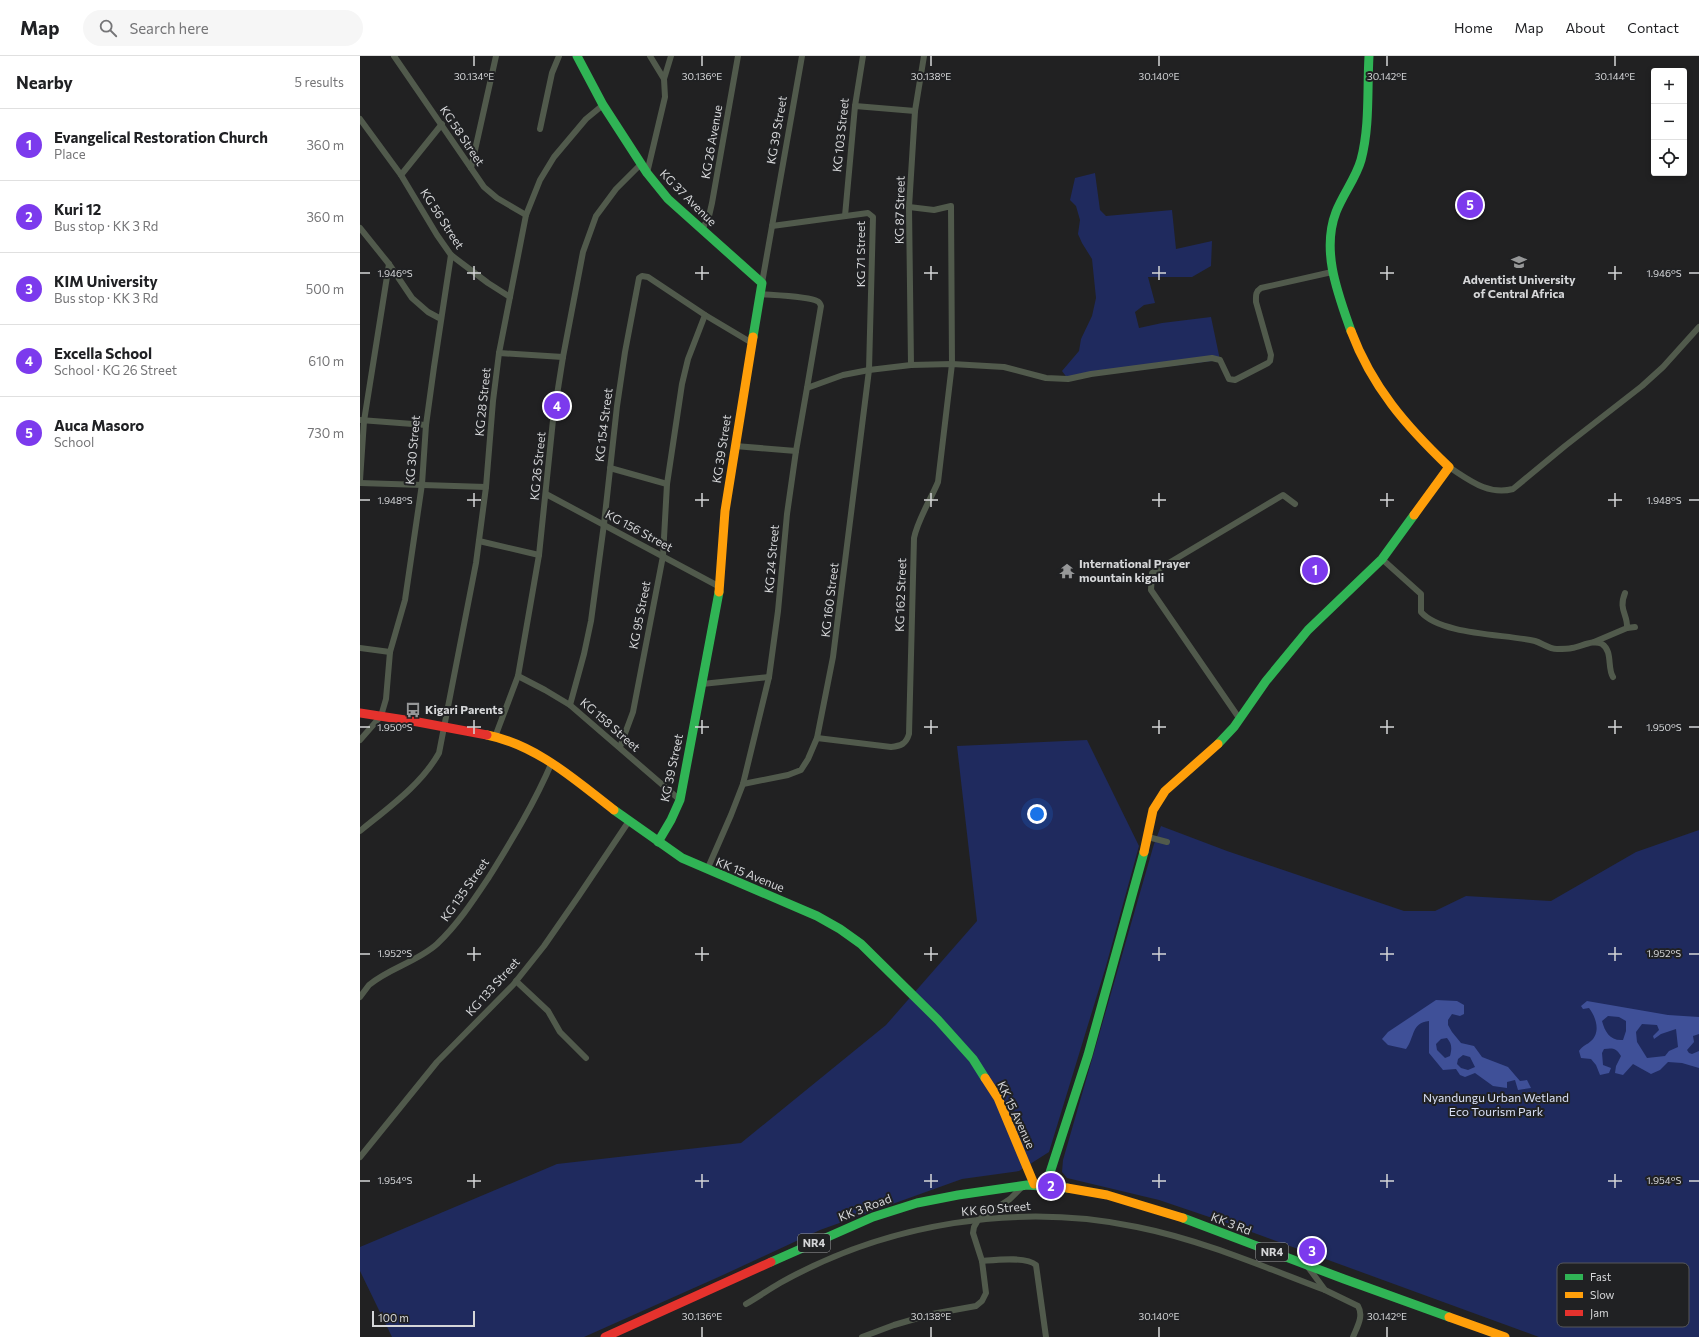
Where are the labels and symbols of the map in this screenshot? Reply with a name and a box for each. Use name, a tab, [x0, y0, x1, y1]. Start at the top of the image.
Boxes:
text: 30.134°E	[454, 70, 494, 82]
text: 30.136°E	[682, 70, 722, 82]
text: 30.138°E	[911, 70, 951, 82]
text: 30.140°E	[1138, 70, 1180, 82]
text: 30.142°E	[1367, 70, 1407, 82]
text: 30.144°E	[1595, 70, 1635, 82]
street label: KG 39 Street	[763, 95, 789, 165]
street label: KG 103 Street	[829, 97, 851, 173]
street label: KG 58 Street	[438, 103, 488, 168]
street label: KG 26 Avenue	[698, 104, 724, 180]
street label: KG 37 Avenue	[658, 166, 720, 228]
street label: KG 87 Street	[891, 176, 907, 244]
street label: KG 56 Street	[418, 186, 468, 251]
pin: 5	[1457, 190, 1483, 220]
street label: KG 71 Street	[853, 221, 867, 287]
school or university icon: Adventist University of Central Africa	[1510, 253, 1528, 271]
text: 1.946°S	[377, 267, 413, 279]
text: 1.946°S	[1646, 267, 1682, 279]
place label: Adventist University of Central Africa	[1462, 272, 1576, 300]
street label: KG 28 Street	[471, 367, 493, 437]
street label: KG 154 Street	[592, 387, 614, 463]
pin: 4	[544, 391, 570, 421]
street label: KG 39 Street	[709, 414, 733, 484]
street label: KG 30 Street	[402, 415, 422, 485]
street label: KG 26 Street	[526, 431, 548, 501]
text: 1.948°S	[377, 494, 413, 506]
text: 1.948°S	[1646, 494, 1682, 506]
street label: KG 156 Street	[603, 507, 676, 554]
street label: KG 24 Street	[761, 524, 781, 594]
pin: 1	[1302, 555, 1328, 585]
place label: International Prayer mountain kigali	[1079, 556, 1190, 584]
street label: KG 162 Street	[892, 558, 908, 632]
street label: KG 160 Street	[817, 562, 841, 638]
temple icon: International Prayer mountain kigali	[1058, 562, 1076, 580]
street label: KG 95 Street	[626, 579, 652, 650]
street label: KG 158 Street	[578, 695, 643, 754]
bus stop icon: Kigari Parents	[404, 701, 422, 719]
place label: Kigari Parents	[425, 702, 503, 716]
text: 1.950°S	[377, 721, 413, 733]
text: 1.950°S	[1646, 721, 1682, 733]
street label: KG 39 Street	[657, 732, 685, 803]
your location	[1027, 804, 1047, 824]
street label: KK 15 Avenue	[714, 854, 787, 894]
street label: KG 135 Street	[437, 855, 491, 924]
text: 1.952°S	[378, 947, 412, 959]
text: 1.952°S	[1647, 947, 1681, 959]
street label: KG 133 Street	[462, 954, 522, 1018]
street label: KK 15 Avenue	[995, 1079, 1039, 1150]
park label: Nyandungu Urban Wetland Eco Tourism Park	[1423, 1090, 1569, 1118]
pin: 2	[1038, 1171, 1064, 1201]
text: 1.954°S	[378, 1174, 413, 1186]
text: 1.954°S	[1647, 1174, 1682, 1186]
street label: KK 3 Road	[836, 1191, 893, 1224]
street label: KK 60 Street	[961, 1198, 1031, 1218]
street label: KK 3 Rd	[1209, 1209, 1254, 1237]
road number: NR4	[798, 1234, 830, 1252]
pin: 3	[1299, 1236, 1325, 1266]
road number: NR4	[1256, 1243, 1288, 1261]
legend	[1557, 1263, 1689, 1327]
text: Fast	[1590, 1270, 1612, 1283]
text: Slow	[1590, 1288, 1615, 1301]
text: Jam	[1590, 1306, 1609, 1320]
scale bar	[372, 1309, 475, 1328]
text: 30.136°E	[682, 1310, 722, 1322]
text: 30.138°E	[911, 1310, 951, 1322]
text: 30.140°E	[1138, 1310, 1180, 1322]
text: 30.142°E	[1367, 1310, 1407, 1322]

